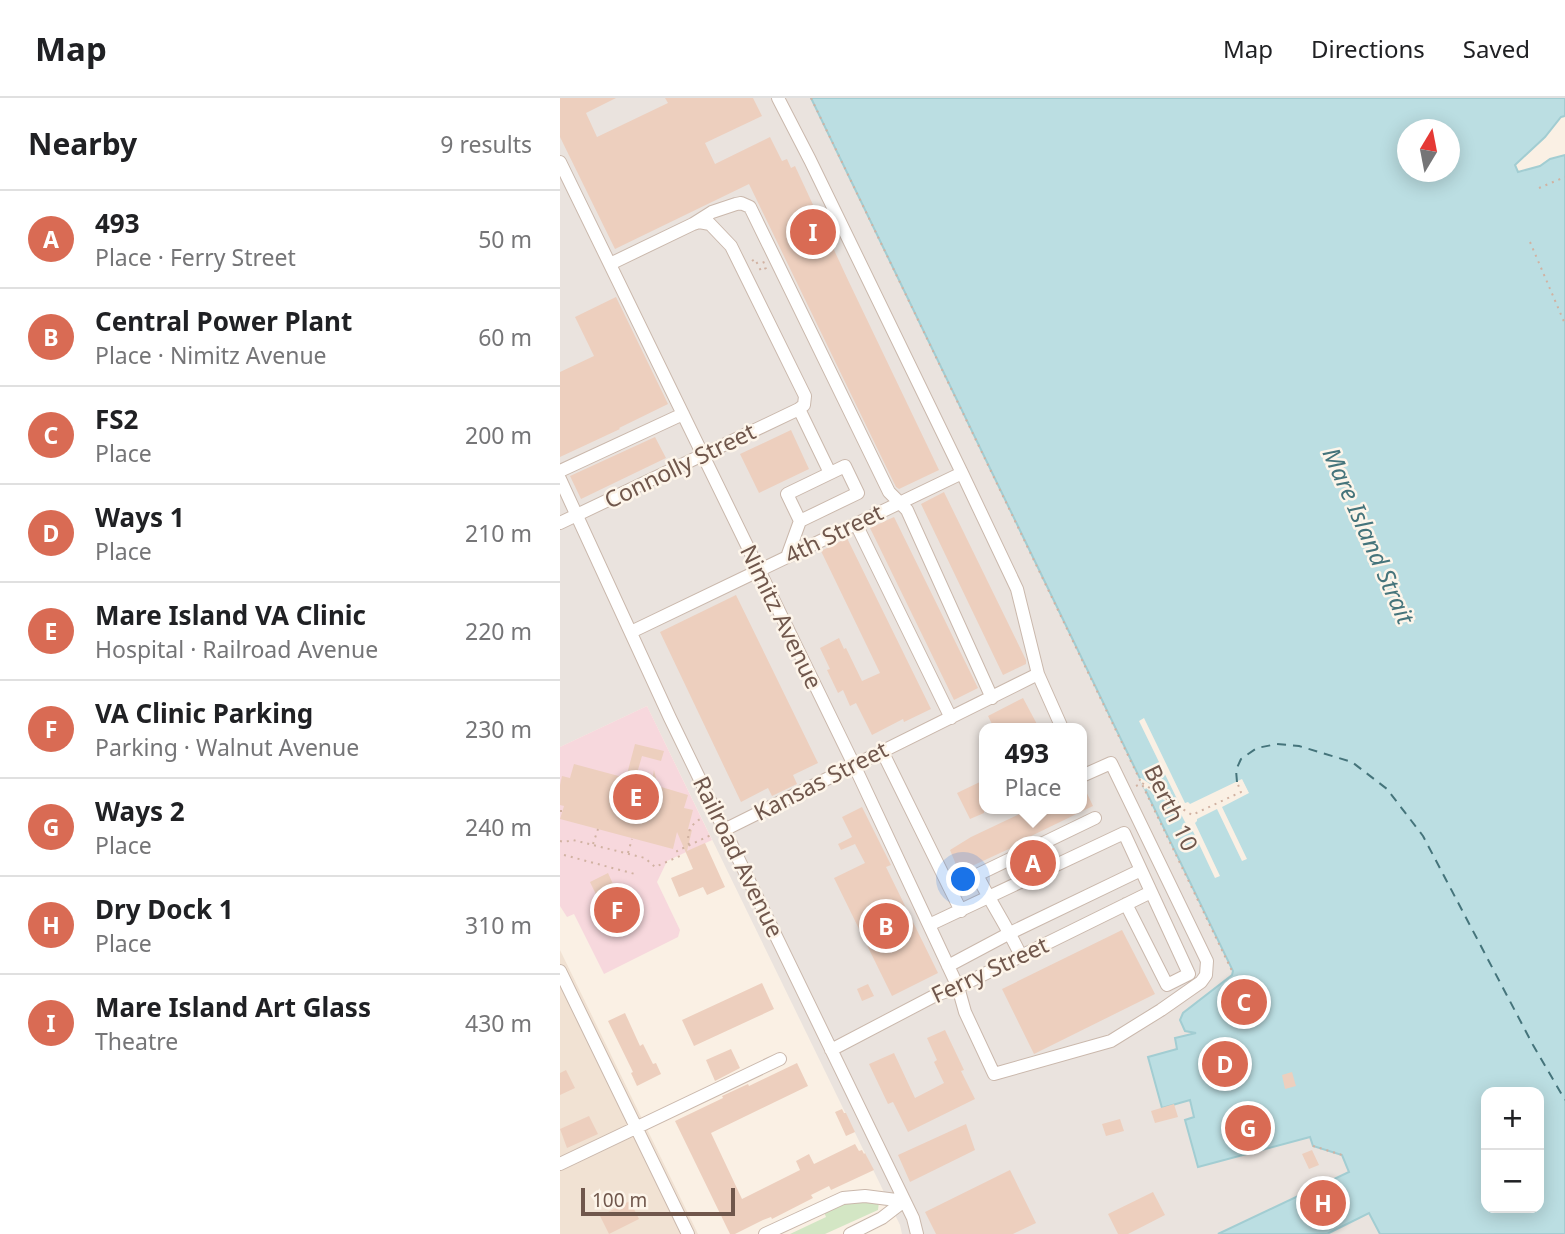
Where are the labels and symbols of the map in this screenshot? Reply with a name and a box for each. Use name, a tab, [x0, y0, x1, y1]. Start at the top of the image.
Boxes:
north arrow	[1397, 119, 1460, 182]
pin: I	[790, 206, 836, 258]
street label: Connolly Street	[599, 415, 761, 516]
water label: Mare Island Strait	[1316, 442, 1424, 630]
street label: 4th Street	[779, 496, 888, 571]
street label: Nimitz Avenue	[733, 539, 831, 694]
street label: Kansas Street	[748, 733, 893, 828]
street label: Berth 10	[1137, 759, 1206, 856]
pin: E	[613, 771, 659, 823]
street label: Railroad Avenue	[686, 771, 792, 943]
pin: A	[1010, 837, 1056, 889]
your location	[946, 862, 980, 896]
pin: F	[594, 884, 640, 936]
pin: B	[863, 900, 909, 952]
street label: Ferry Street	[926, 928, 1053, 1010]
pin: C	[1221, 976, 1267, 1028]
pin: D	[1202, 1038, 1248, 1090]
pin: G	[1225, 1102, 1271, 1154]
pin: H	[1300, 1177, 1346, 1229]
scale bar	[581, 1185, 735, 1217]

